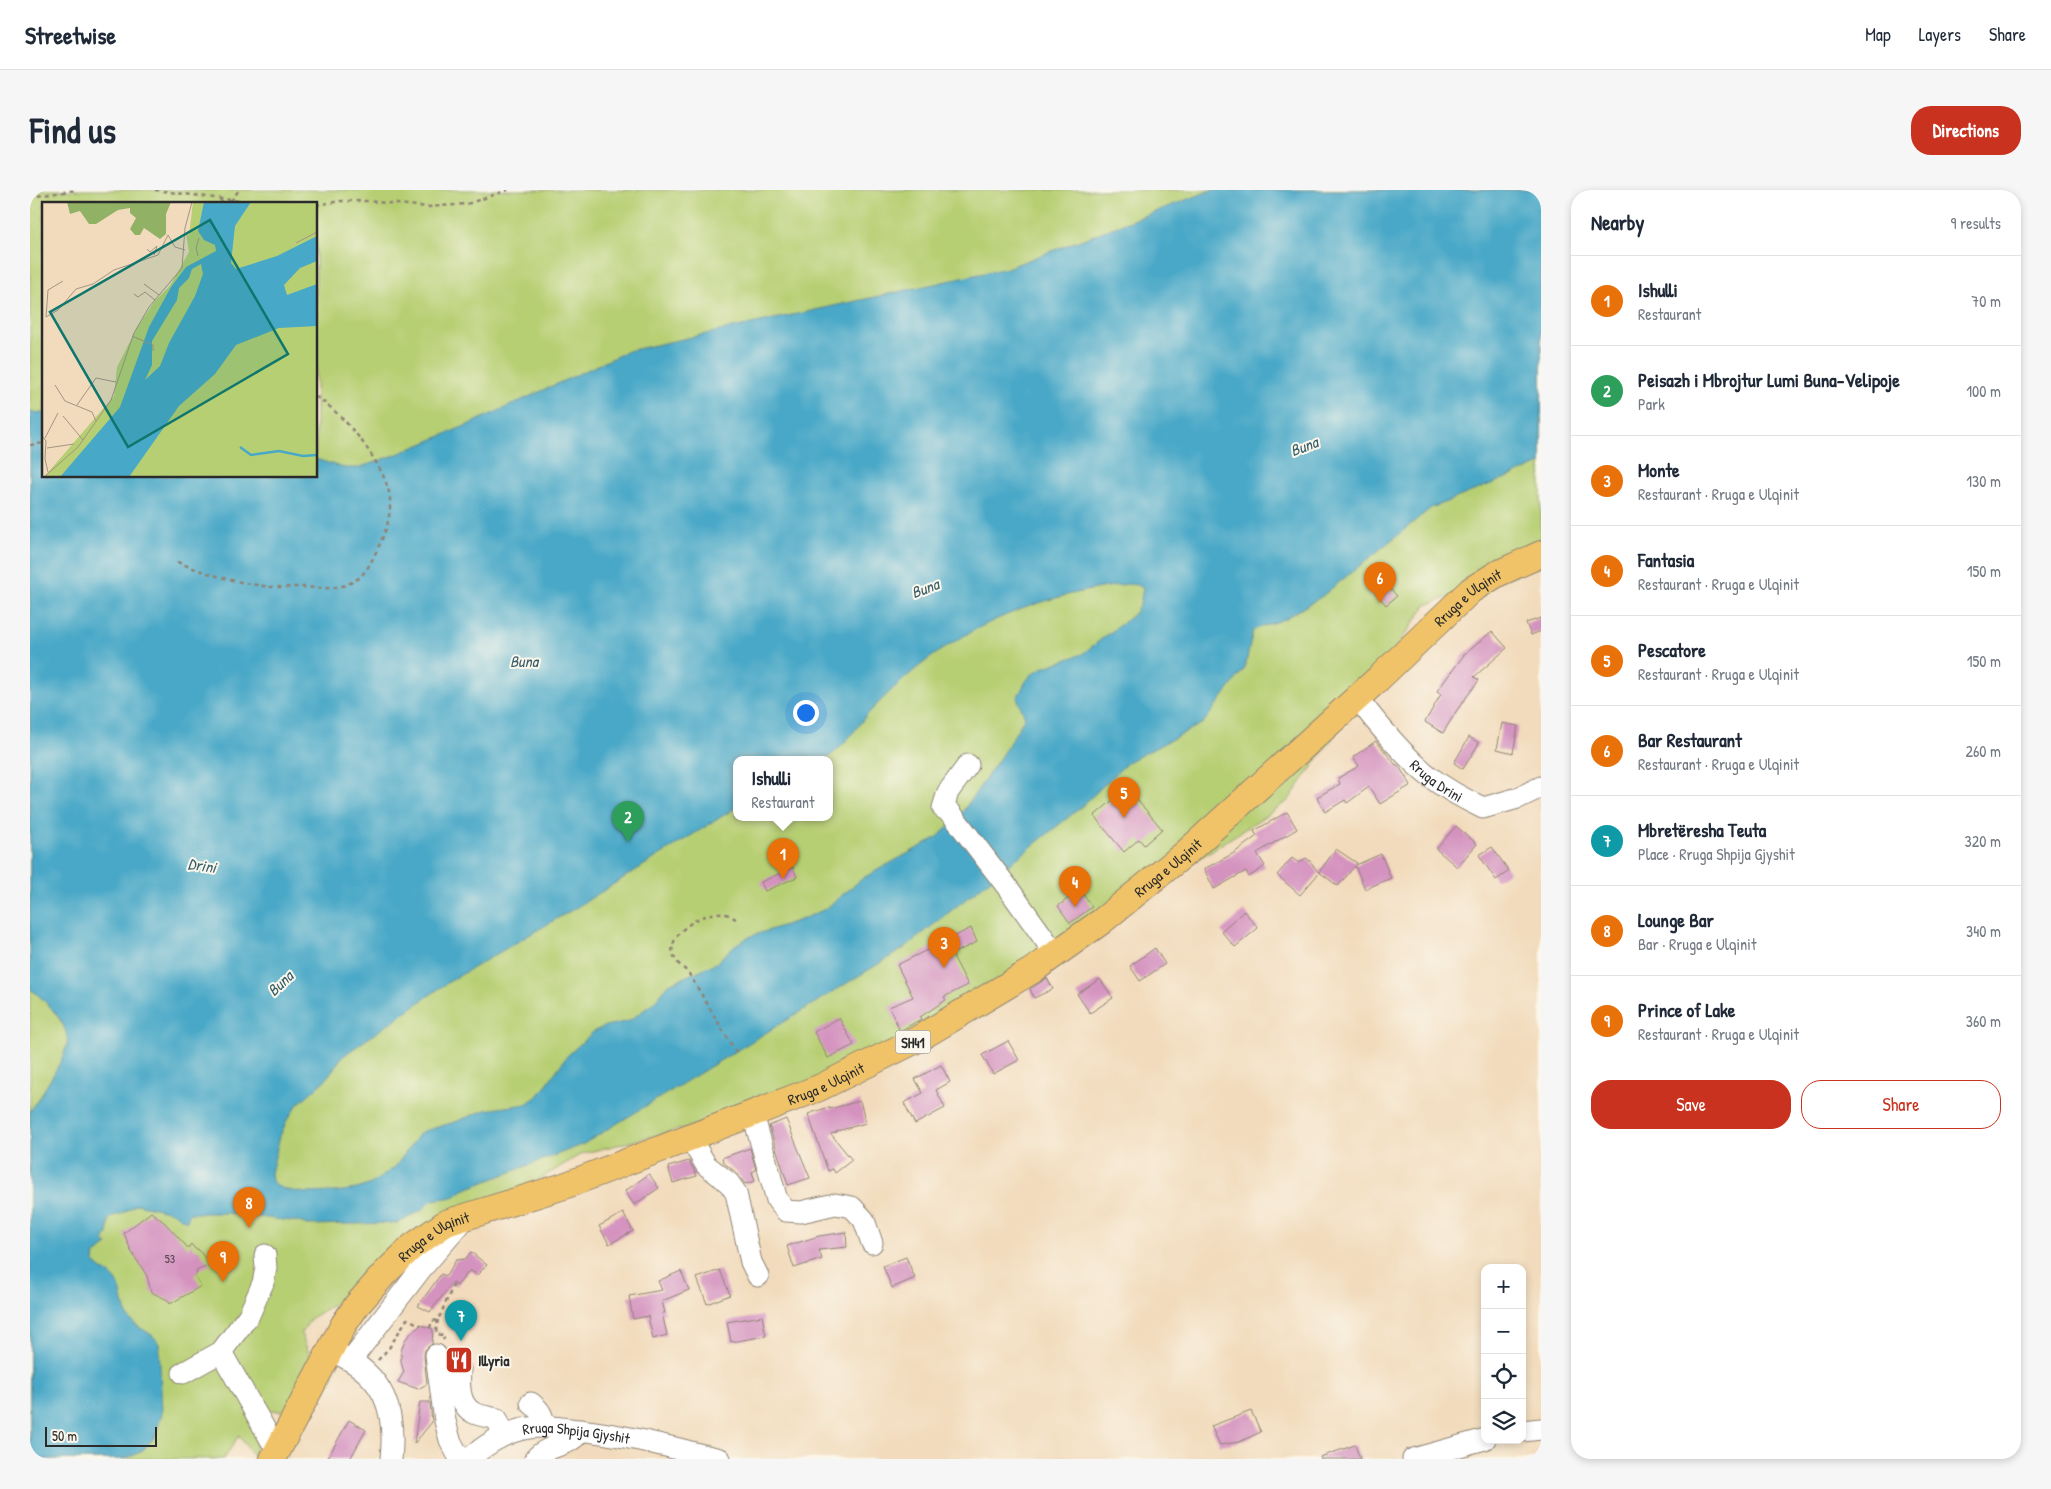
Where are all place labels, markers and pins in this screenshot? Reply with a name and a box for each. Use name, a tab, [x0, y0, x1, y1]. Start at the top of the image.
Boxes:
pin: 6	[1364, 562, 1396, 603]
pin: 5	[1108, 777, 1140, 818]
pin: 2	[612, 801, 644, 842]
pin: 1	[767, 838, 799, 879]
pin: 4	[1059, 866, 1091, 907]
pin: 3	[928, 927, 960, 968]
pin: 8	[233, 1187, 265, 1228]
pin: 9	[207, 1241, 239, 1282]
pin: 7	[445, 1300, 477, 1341]
restaurant icon: Illyria	[444, 1345, 474, 1375]
place label: Illyria	[478, 1350, 509, 1372]

